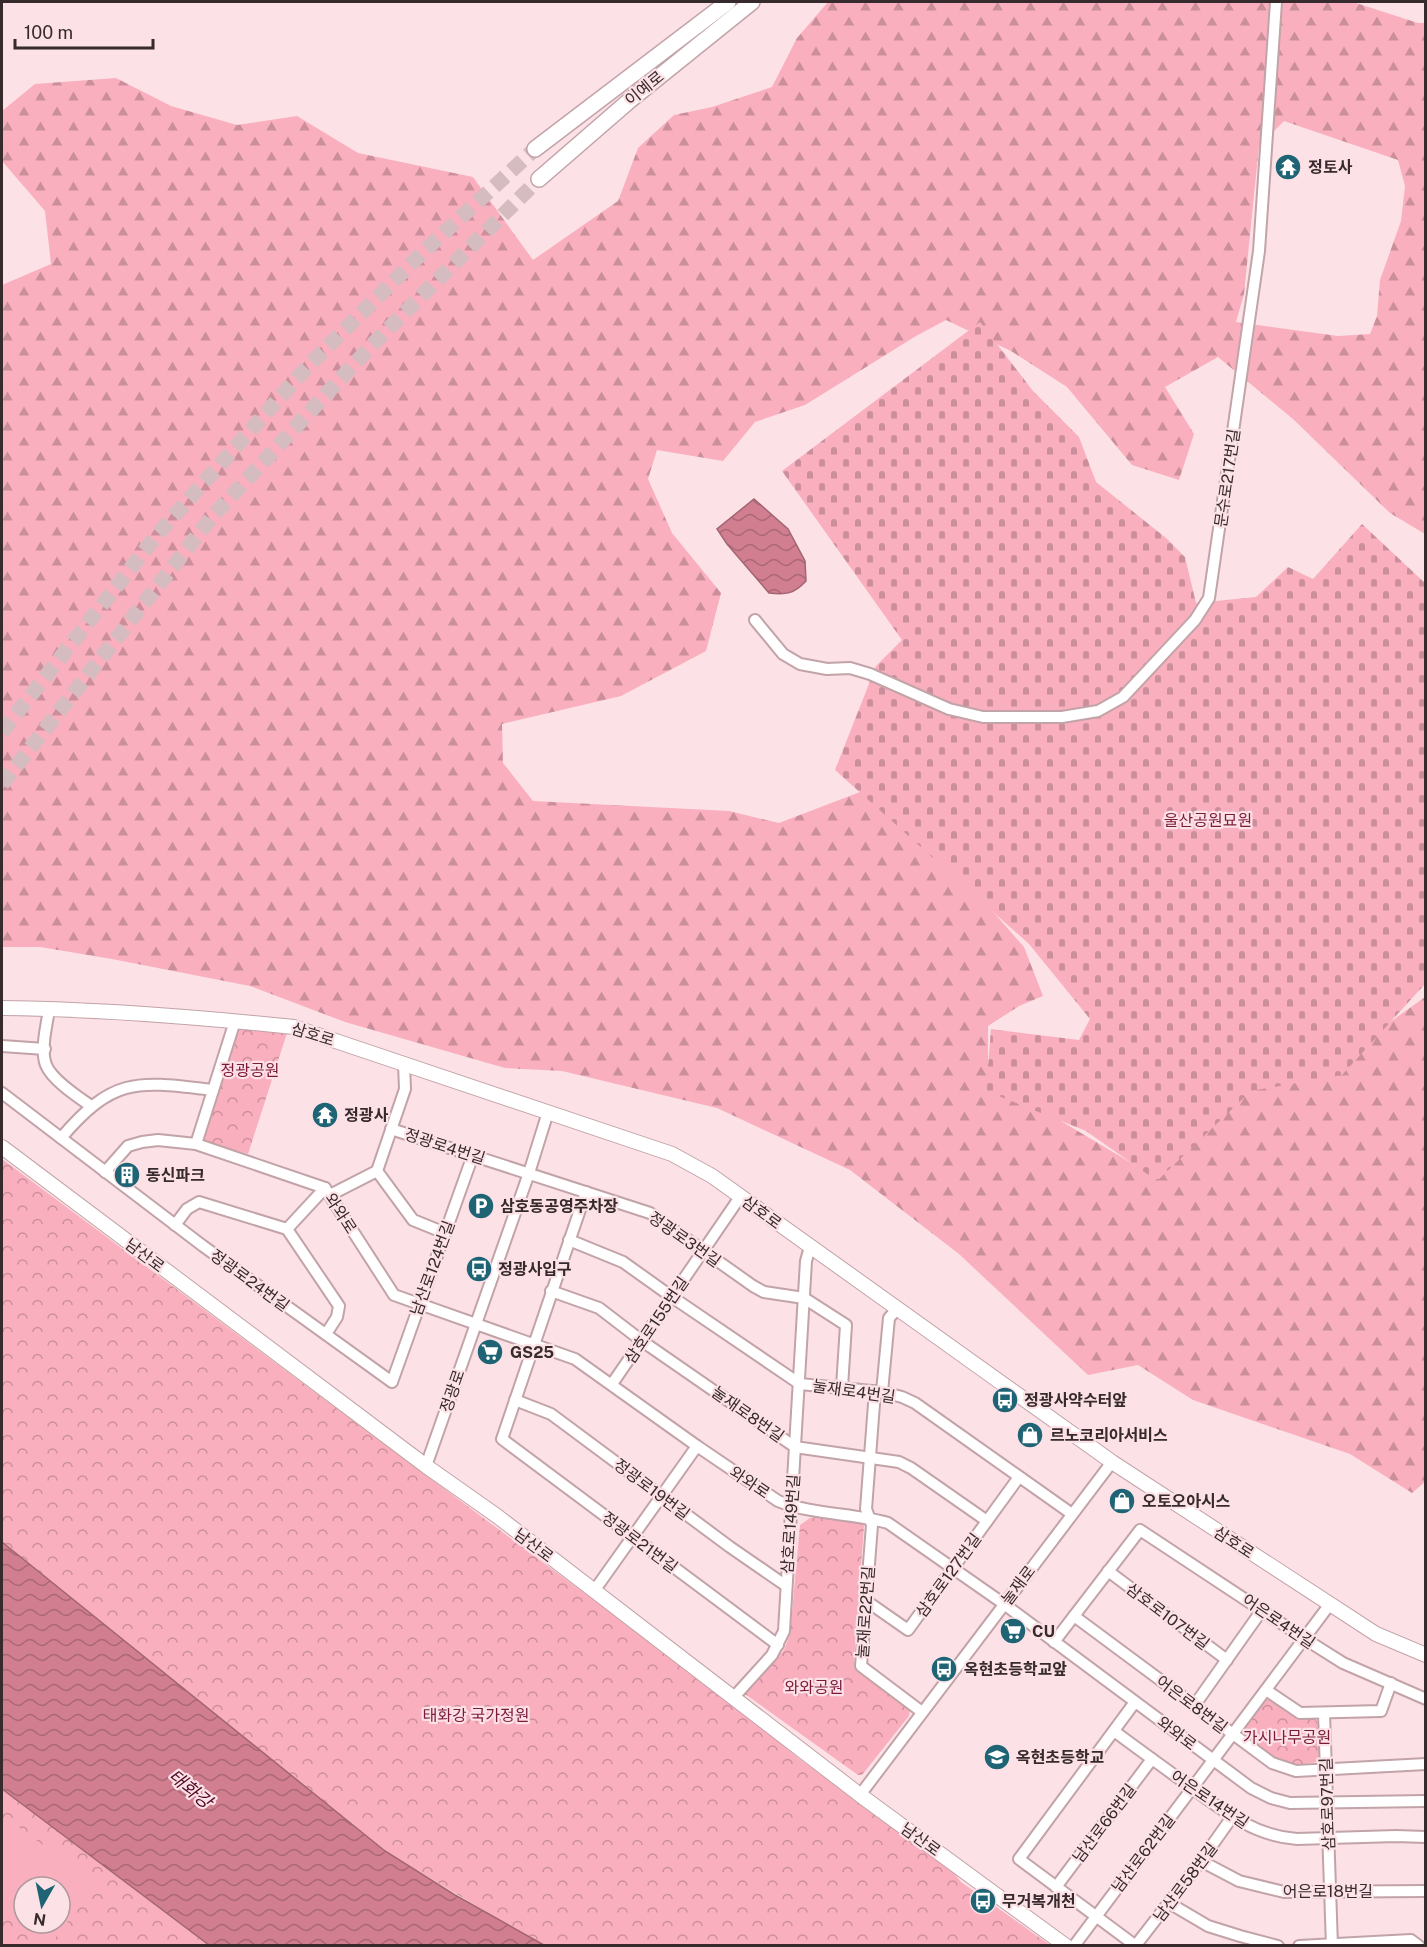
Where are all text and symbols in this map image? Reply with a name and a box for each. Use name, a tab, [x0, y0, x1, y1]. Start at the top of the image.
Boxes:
scale bar	[15, 12, 153, 50]
text: 100 m	[24, 22, 73, 43]
street label: 이예로	[621, 67, 668, 110]
temple icon: 정토사	[1273, 152, 1303, 182]
place label: 정토사	[1308, 158, 1352, 177]
street label: 문수로217번길	[1211, 428, 1244, 529]
park label: 울산공원묘원	[1164, 811, 1252, 830]
street label: 삼호로	[289, 1019, 337, 1050]
park label: 정광공원	[221, 1061, 279, 1080]
temple icon: 정광사	[310, 1100, 340, 1130]
place label: 정광사	[344, 1106, 388, 1125]
street label: 정광로4번길	[402, 1125, 488, 1168]
building icon: 동신파크	[112, 1160, 142, 1190]
place label: 동신파크	[146, 1166, 205, 1185]
street label: 와와로	[321, 1190, 361, 1237]
parking icon: 삼호동공영주차장	[466, 1191, 496, 1221]
street label: 삼호로	[738, 1192, 785, 1233]
place label: 삼호동공영주차장	[500, 1197, 618, 1216]
street label: 정광로3번길	[645, 1208, 724, 1271]
street label: 남산로124번길	[406, 1218, 458, 1318]
street label: 남산로	[121, 1235, 168, 1276]
street label: 정광로24번길	[206, 1245, 293, 1315]
bus stop icon: 정광사입구	[464, 1254, 494, 1284]
place label: 정광사입구	[498, 1260, 572, 1279]
street label: 삼호로155번길	[620, 1273, 692, 1367]
supermarket icon: GS25	[475, 1337, 505, 1367]
place label: GS25	[510, 1343, 554, 1362]
street label: 정광로	[436, 1367, 469, 1415]
street label: 눌재로4번길	[811, 1376, 897, 1407]
street label: 눌재로8번길	[708, 1383, 788, 1446]
bus stop icon: 정광사약수터앞	[990, 1385, 1020, 1415]
place label: 정광사약수터앞	[1024, 1391, 1127, 1410]
shop icon: 르노코리아서비스	[1015, 1420, 1045, 1450]
place label: 르노코리아서비스	[1050, 1426, 1168, 1445]
street label: 정광로19번길	[610, 1455, 693, 1524]
street label: 와와로	[726, 1462, 774, 1503]
street label: 삼호로149번길	[778, 1473, 803, 1575]
shop icon: 오토오아시스	[1107, 1486, 1137, 1516]
place label: 오토오아시스	[1142, 1492, 1231, 1511]
street label: 정광로21번길	[598, 1508, 681, 1577]
street label: 삼호로	[1210, 1522, 1258, 1563]
street label: 남산로	[510, 1525, 557, 1566]
street label: 삼호로127번길	[912, 1530, 985, 1621]
street label: 눌재로	[998, 1562, 1039, 1609]
street label: 눌재로22번길	[853, 1565, 878, 1659]
street label: 삼호로107번길	[1122, 1579, 1213, 1654]
street label: 어은로4번길	[1239, 1590, 1319, 1653]
supermarket icon: CU	[998, 1616, 1028, 1646]
place label: CU	[1032, 1622, 1055, 1641]
bus stop icon: 옥현초등학교앞	[929, 1654, 959, 1684]
place label: 옥현초등학교앞	[964, 1660, 1067, 1679]
street label: 어은로8번길	[1152, 1672, 1231, 1737]
park label: 와와공원	[785, 1678, 843, 1697]
park label: 태화강 국가정원	[423, 1706, 529, 1725]
street label: 와와로	[1153, 1713, 1200, 1754]
park label: 가시나무공원	[1243, 1728, 1331, 1747]
school or university icon: 옥현초등학교	[982, 1742, 1012, 1772]
place label: 옥현초등학교	[1016, 1748, 1105, 1767]
street label: 삼호로97번길	[1316, 1757, 1339, 1851]
water label: 태화강	[164, 1765, 218, 1814]
street label: 어은로14번길	[1167, 1766, 1252, 1833]
street label: 남산로66번길	[1069, 1780, 1140, 1866]
street label: 남산로62번길	[1108, 1810, 1179, 1896]
street label: 남산로	[897, 1819, 944, 1860]
street label: 남산로58번길	[1149, 1839, 1221, 1926]
north arrow	[12, 1875, 72, 1935]
street label: 어은로18번길	[1283, 1882, 1373, 1901]
bus stop icon: 무거복개천	[968, 1886, 998, 1916]
place label: 무거복개천	[1002, 1892, 1076, 1911]
text: N	[32, 1909, 47, 1930]

